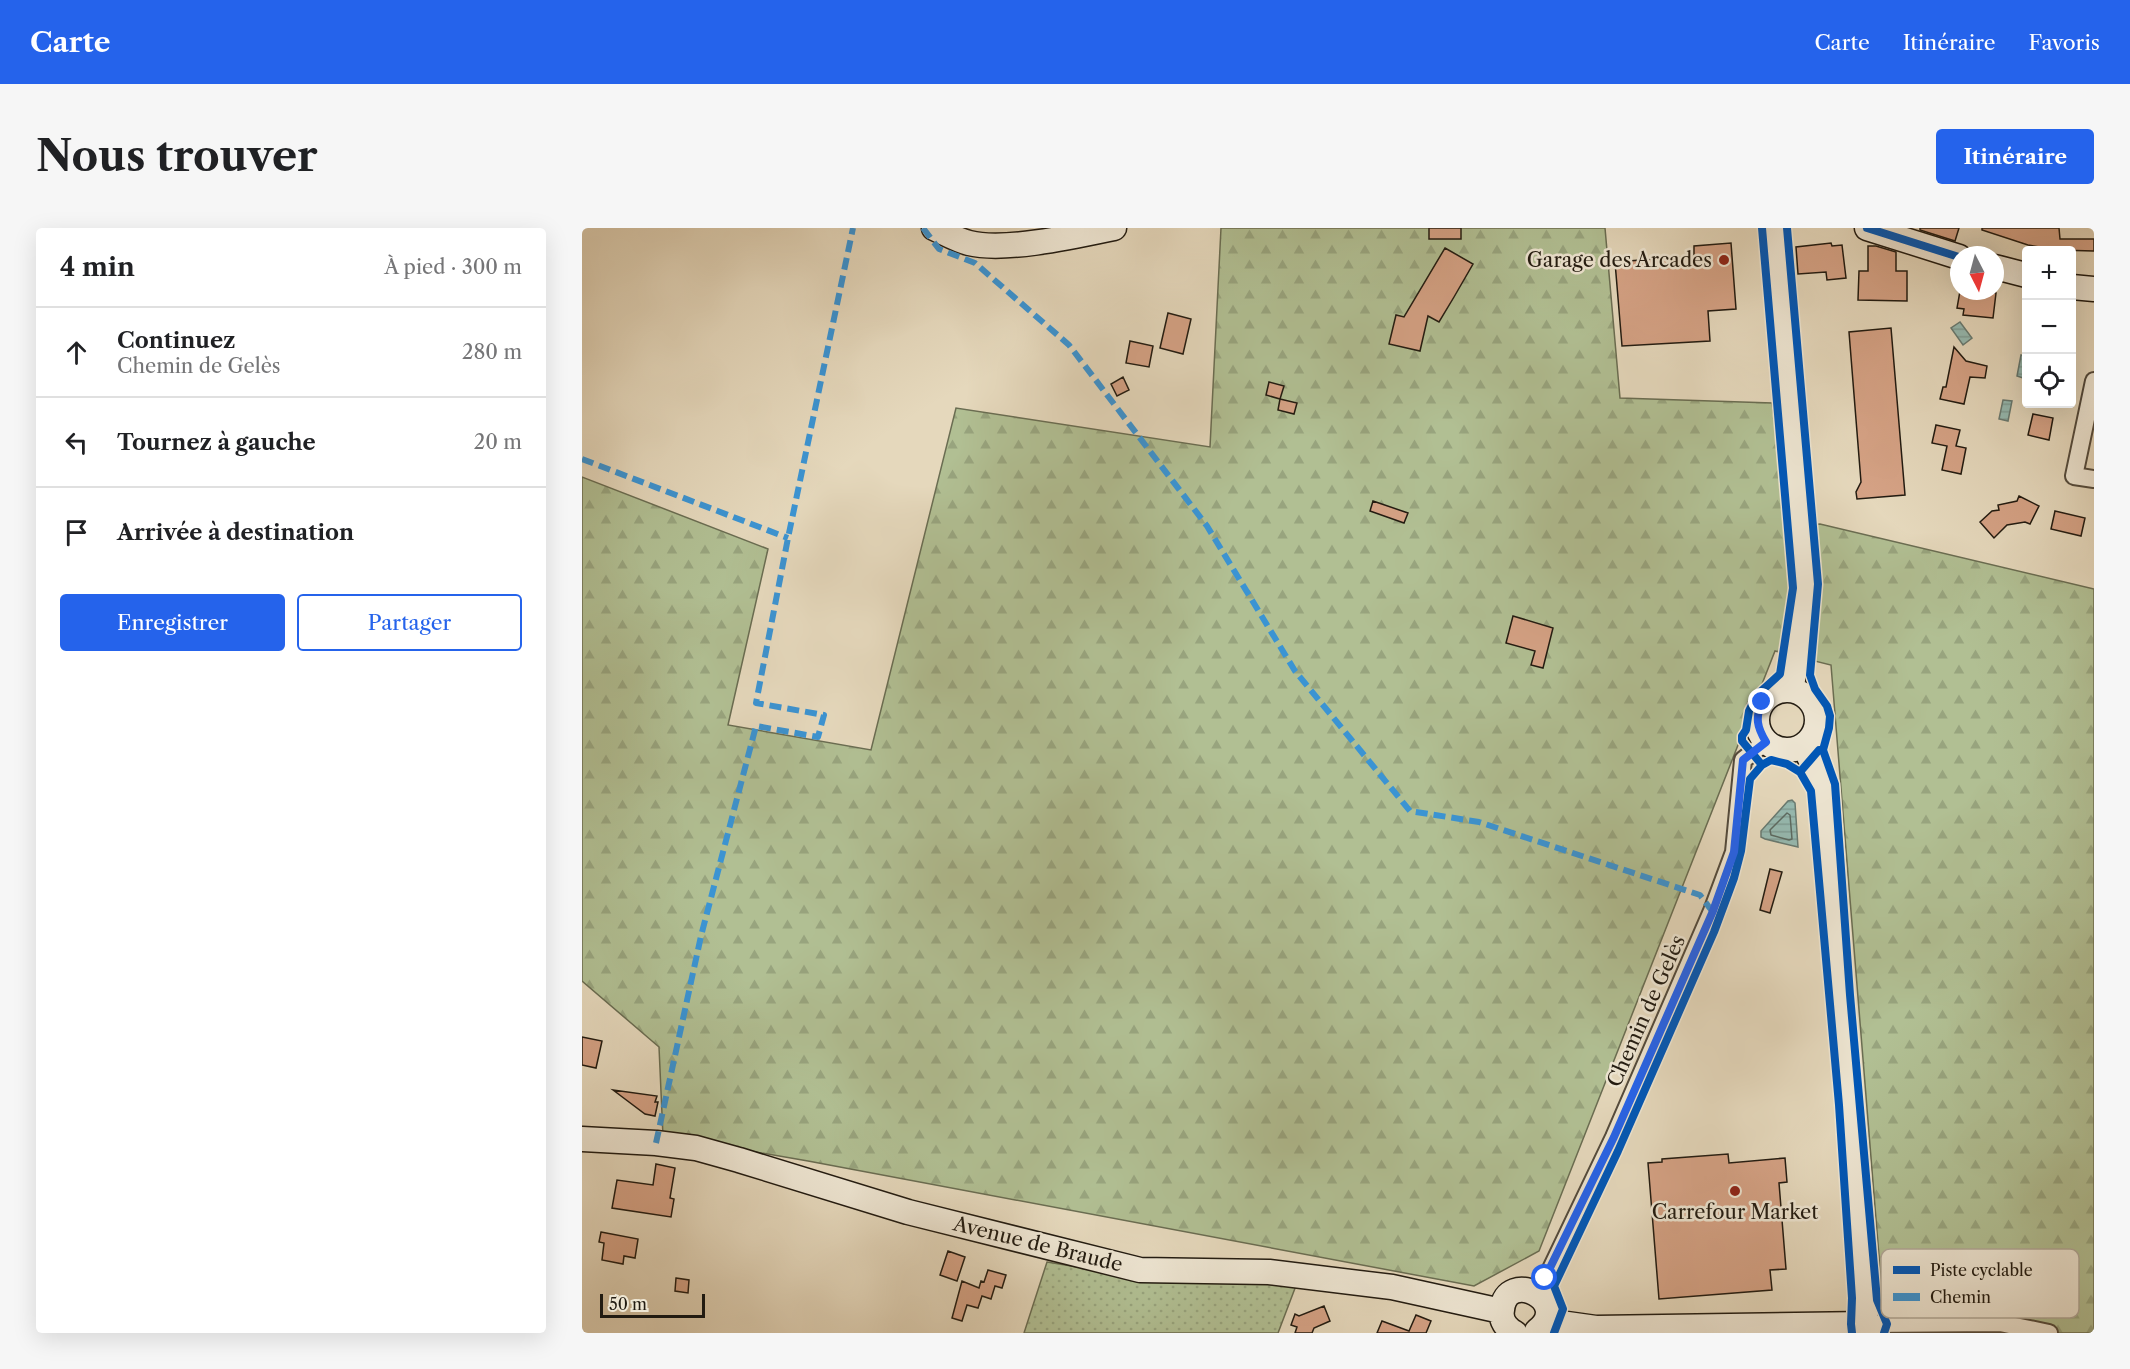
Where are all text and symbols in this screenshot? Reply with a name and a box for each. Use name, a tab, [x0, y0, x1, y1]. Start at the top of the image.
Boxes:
text: Carte	[30, 25, 110, 59]
text: Carte	[1814, 30, 1870, 55]
text: Itinéraire	[1903, 30, 1996, 55]
text: Favoris	[2029, 30, 2100, 55]
button: Itinéraire	[1936, 129, 2094, 184]
text: Nous trouver	[36, 130, 318, 182]
north arrow	[1950, 246, 2004, 300]
map controls	[2022, 246, 2076, 408]
button: +	[2022, 246, 2076, 300]
place label: Garage des Arcades	[1527, 248, 1712, 272]
text: 4 min	[60, 251, 135, 283]
marker: Garage des Arcades	[1717, 253, 1731, 267]
text: À pied · 300 m	[384, 255, 522, 279]
button: −	[2022, 300, 2076, 354]
text: Continuez	[117, 327, 236, 354]
icon: ahead	[60, 336, 93, 369]
text: 280 m	[462, 340, 522, 364]
text: Chemin de Gelès	[117, 354, 281, 378]
button: locate	[2022, 354, 2076, 408]
icon: left	[60, 426, 93, 459]
text: Tournez à gauche	[117, 429, 316, 456]
text: 20 m	[474, 430, 522, 454]
icon: arrive	[60, 516, 93, 549]
text: Arrivée à destination	[117, 519, 354, 546]
button: Enregistrer	[60, 594, 285, 651]
button: Partager	[297, 594, 522, 651]
route end	[1748, 688, 1774, 714]
street label: Chemin de Gelès	[1602, 931, 1690, 1091]
marker: Carrefour Market	[1728, 1184, 1742, 1198]
place label: Carrefour Market	[1652, 1200, 1818, 1224]
street label: Avenue de Braude	[950, 1211, 1125, 1277]
legend	[1881, 1249, 2079, 1318]
text: Piste cyclable	[1930, 1260, 2033, 1280]
route start	[1531, 1264, 1557, 1290]
text: Chemin	[1930, 1287, 1991, 1307]
scale bar	[600, 1291, 705, 1318]
text: 50 m	[609, 1294, 647, 1314]

